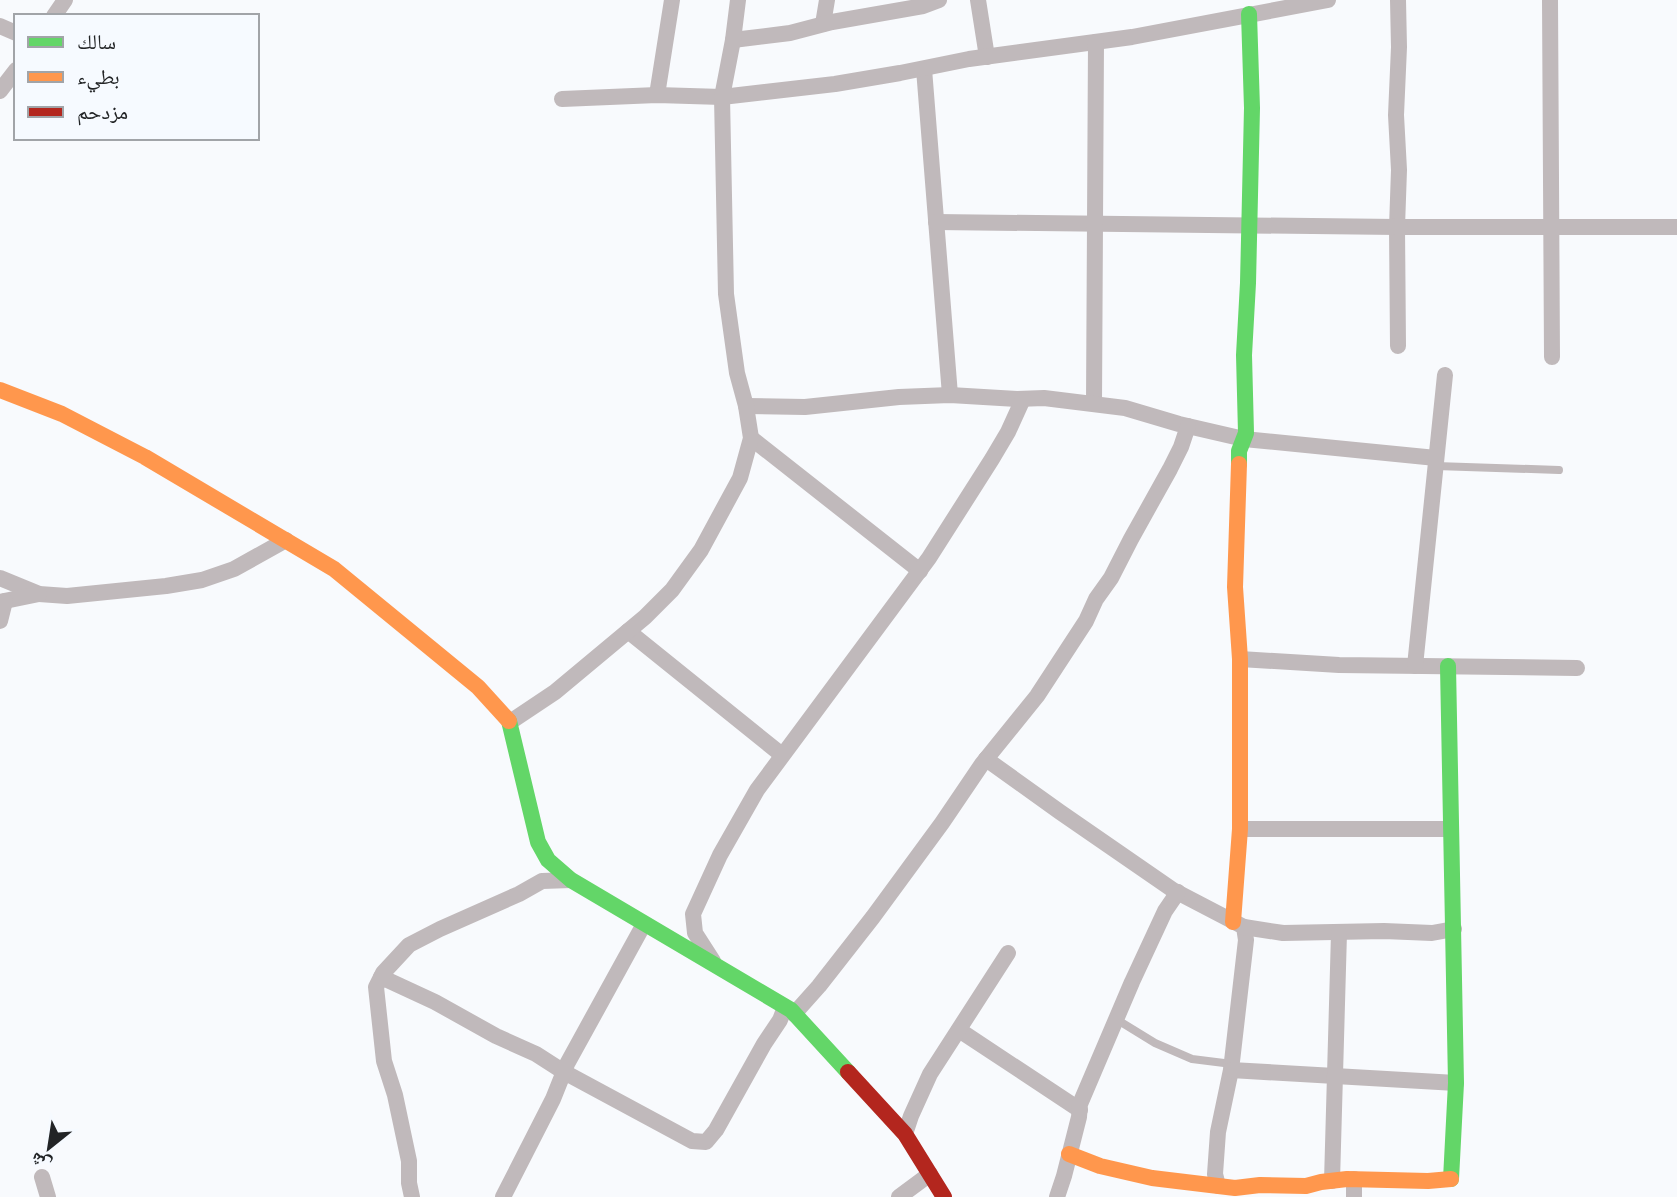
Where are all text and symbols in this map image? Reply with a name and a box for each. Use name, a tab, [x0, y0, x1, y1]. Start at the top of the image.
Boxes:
legend	[14, 14, 259, 140]
text: سالك	[77, 29, 116, 54]
text: بطيء	[77, 64, 120, 93]
text: مزدحم	[77, 99, 128, 126]
north arrow	[14, 1113, 84, 1183]
text: ش	[26, 1147, 55, 1177]

